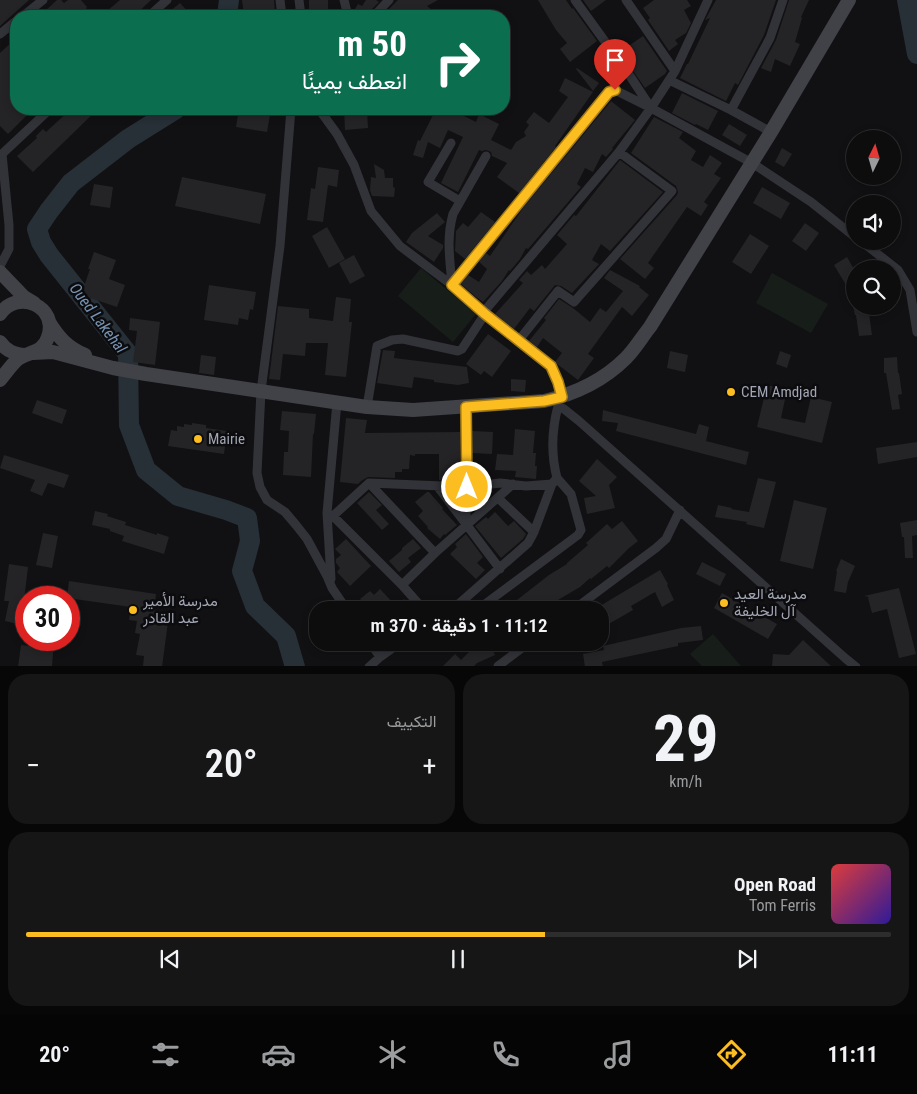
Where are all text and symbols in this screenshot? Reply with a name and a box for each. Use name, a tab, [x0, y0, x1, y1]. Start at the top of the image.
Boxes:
text: 50 m	[338, 24, 407, 65]
icon: right	[425, 30, 490, 95]
pin	[594, 39, 636, 90]
icon: arrive	[601, 46, 629, 74]
text: انعطف يمينًا	[302, 69, 407, 94]
north arrow	[846, 130, 901, 185]
map controls	[846, 130, 901, 315]
button: sound	[846, 195, 901, 250]
button: search	[846, 260, 901, 315]
water label: Oued Lakehal	[65, 279, 131, 357]
place label: CEM Amdjad	[741, 383, 817, 401]
marker: CEM Amdjad	[725, 386, 737, 398]
place label: Mairie	[208, 430, 245, 448]
marker: Mairie	[192, 433, 204, 445]
position arrow	[440, 460, 492, 512]
place label: مدرسة العيد آل الخليفة	[734, 585, 807, 620]
speed limit sign: 30	[15, 586, 80, 651]
place label: مدرسة الأمير عبد القادر	[142, 592, 218, 627]
marker: مدرسة العيد آل الخليفة	[718, 597, 730, 609]
marker: مدرسة الأمير عبد القادر	[127, 604, 139, 616]
text: 11:12 · 1 دقيقة · 370 m	[371, 614, 547, 637]
text: 29	[653, 701, 719, 777]
text: التكييف	[387, 712, 437, 731]
text: 20°	[205, 742, 258, 786]
text: −	[26, 749, 40, 782]
text: +	[423, 749, 436, 782]
text: km/h	[669, 772, 702, 791]
text: Open Road	[734, 873, 816, 896]
text: Tom Ferris	[749, 896, 816, 915]
icon: previous	[156, 945, 184, 973]
icon: pause	[444, 945, 472, 973]
icon: next	[733, 945, 761, 973]
icon: filters	[148, 1037, 183, 1072]
icon: car	[261, 1037, 296, 1072]
icon: climate	[375, 1037, 410, 1072]
icon: phone	[488, 1037, 523, 1072]
icon: music	[601, 1037, 636, 1072]
icon: directions	[714, 1037, 749, 1072]
text: 20°	[39, 1042, 70, 1067]
text: 11:11	[827, 1042, 878, 1067]

